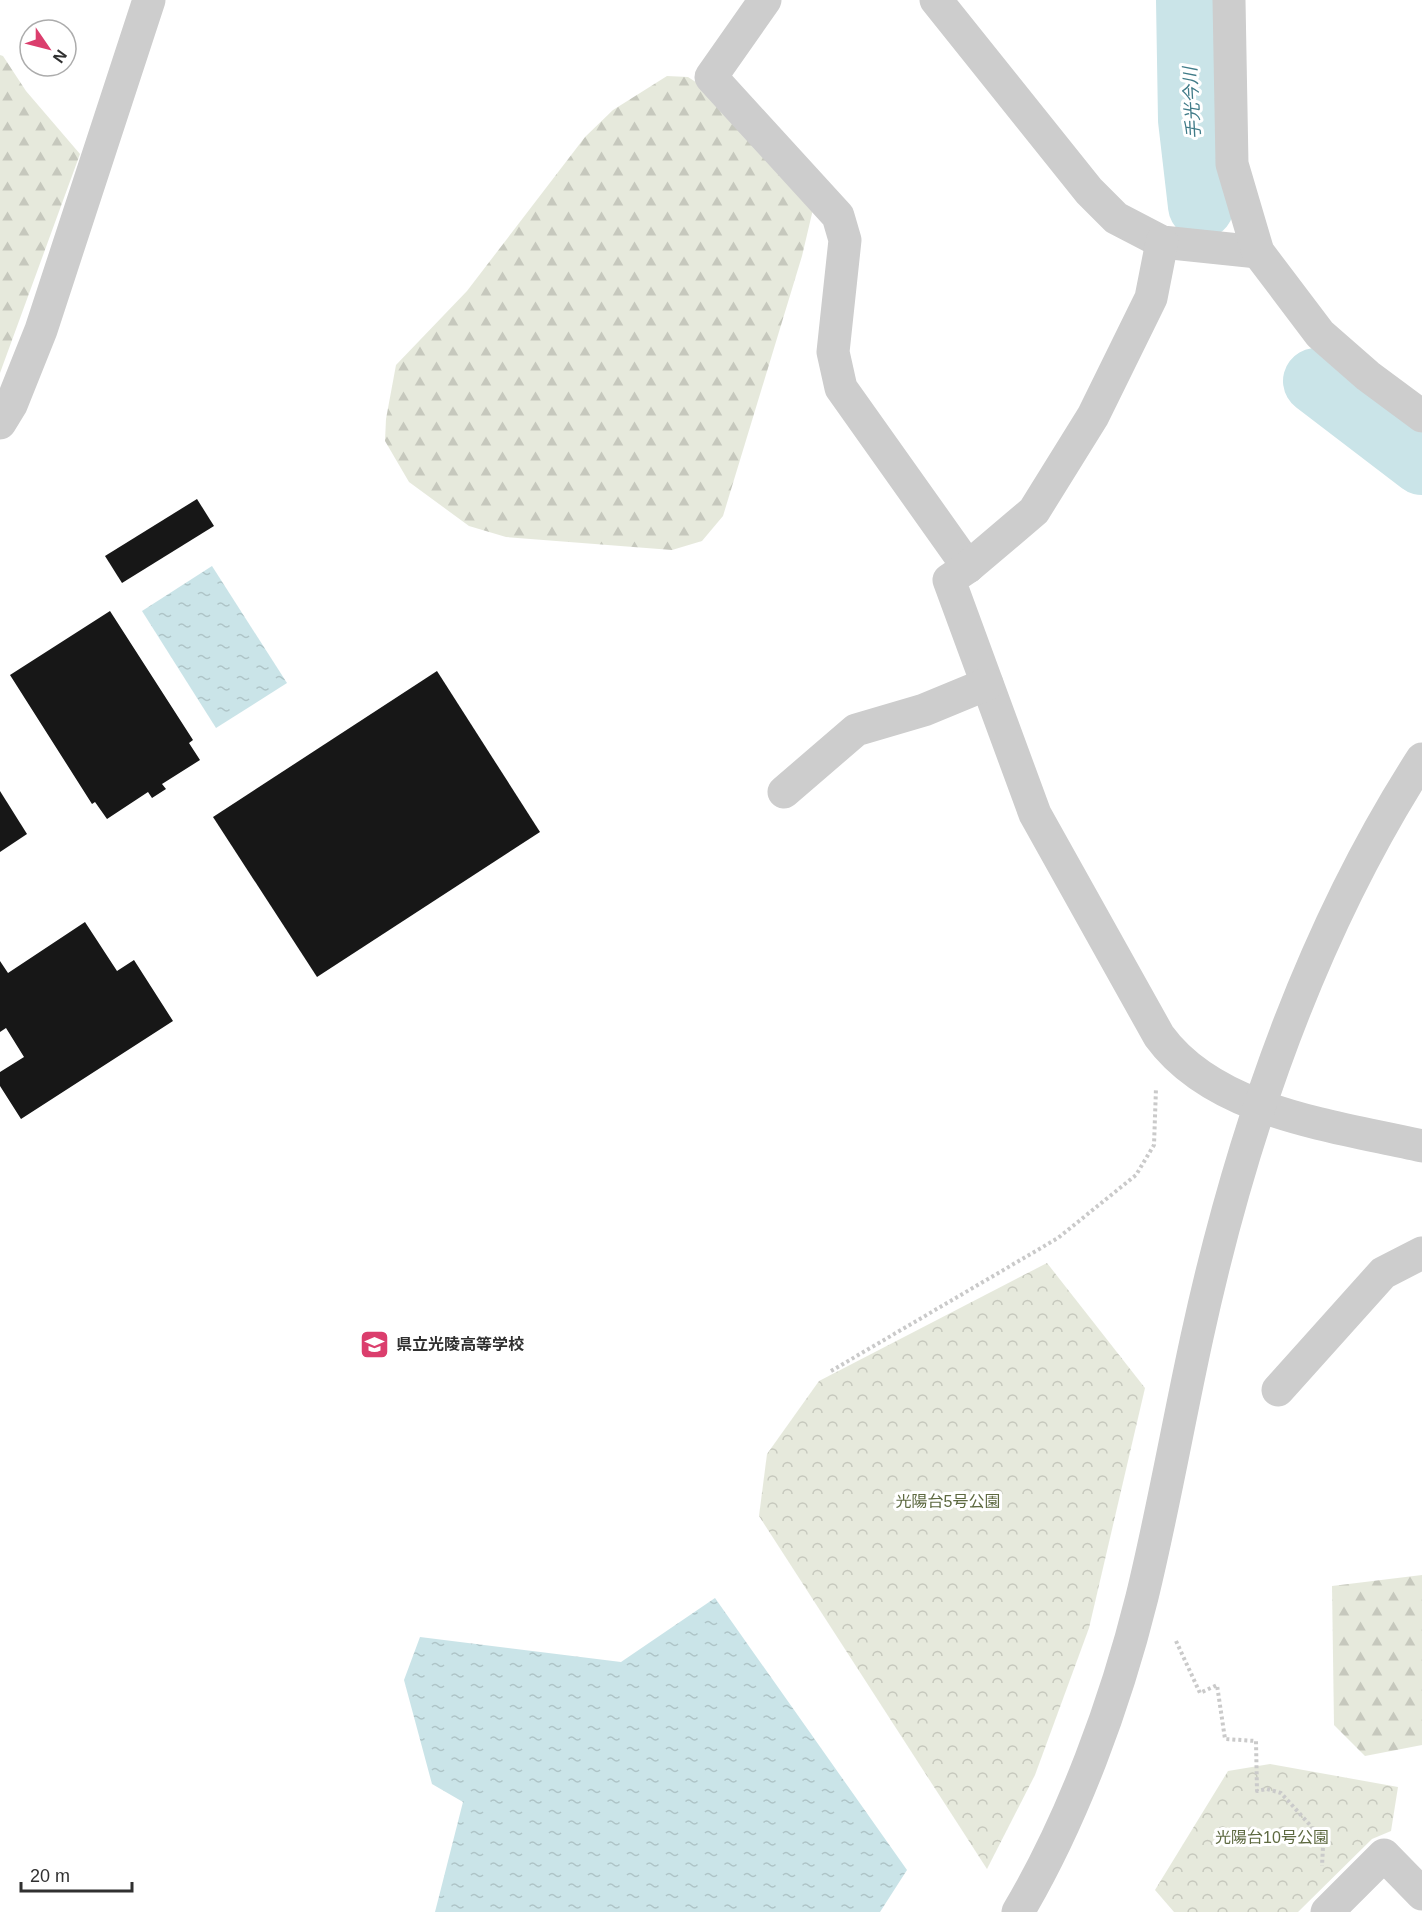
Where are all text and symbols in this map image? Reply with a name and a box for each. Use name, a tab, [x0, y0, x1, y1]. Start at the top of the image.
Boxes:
north arrow	[18, 18, 78, 78]
text: N	[50, 47, 70, 66]
water label: 手光今川	[1180, 65, 1204, 139]
school or university icon: 県立光陵高等学校	[359, 1328, 391, 1360]
place label: 県立光陵高等学校	[396, 1336, 524, 1353]
park label: 光陽台5号公園	[896, 1493, 1000, 1510]
park label: 光陽台10号公園	[1215, 1829, 1329, 1846]
scale bar	[21, 1855, 132, 1893]
text: 20 m	[30, 1866, 70, 1886]

